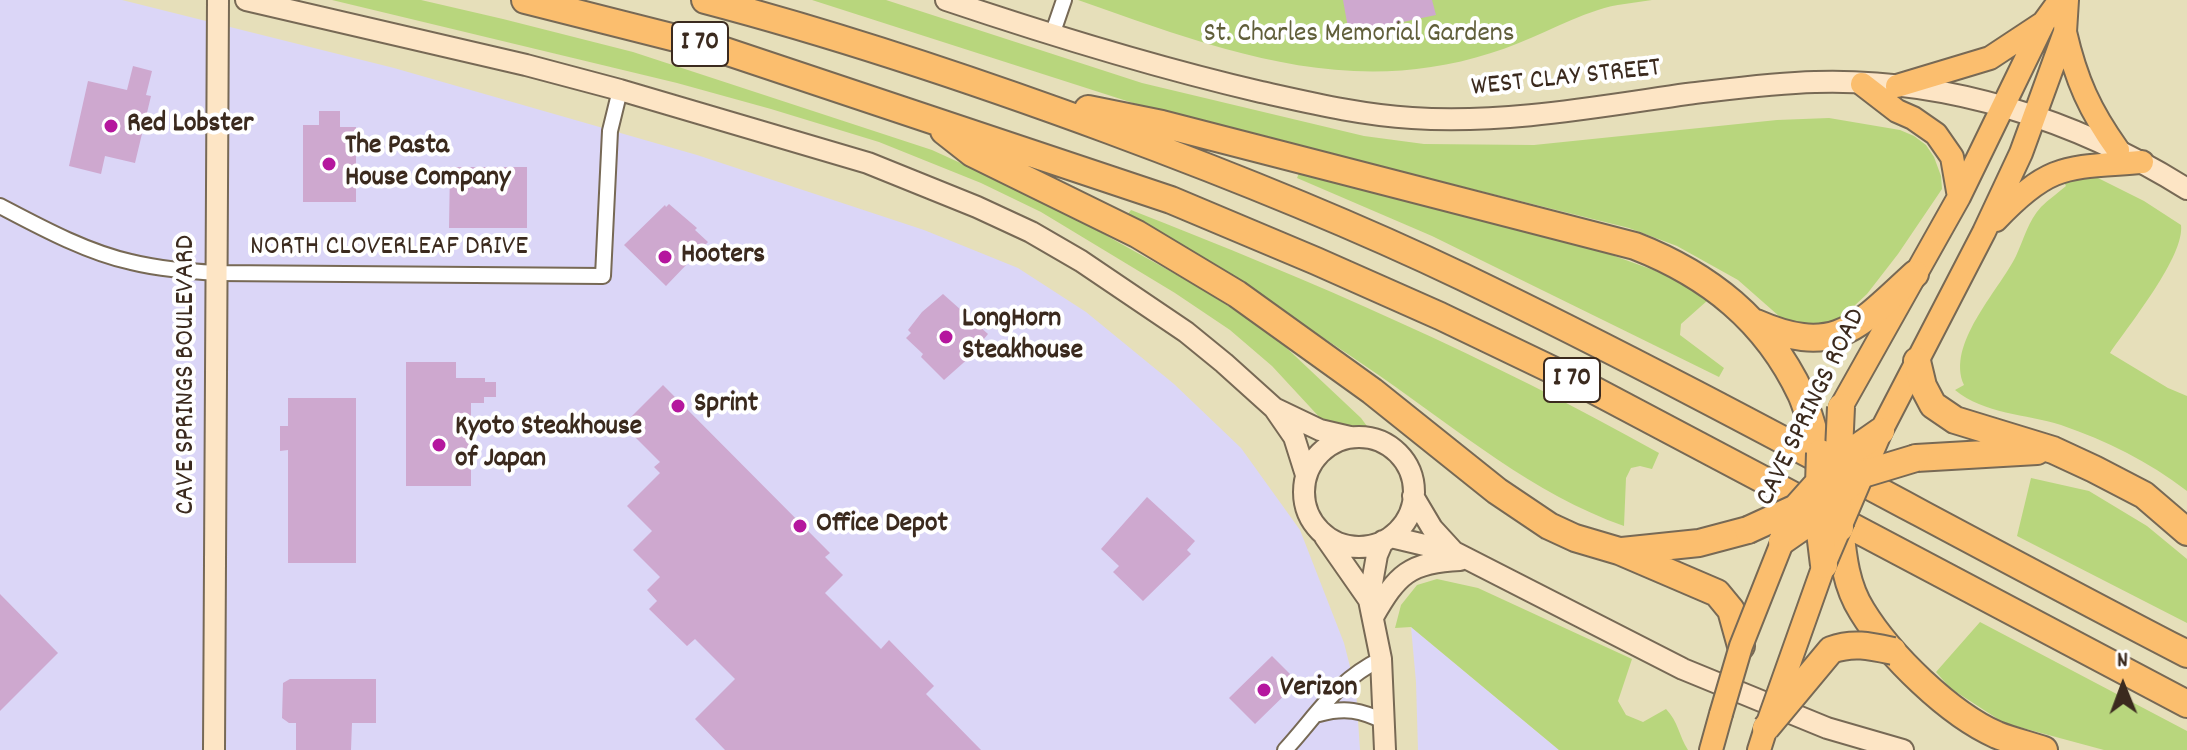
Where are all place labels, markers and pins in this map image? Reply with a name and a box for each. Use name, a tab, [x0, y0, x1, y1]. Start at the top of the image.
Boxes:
place label: Red Lobster	[127, 109, 253, 143]
marker: Red Lobster	[102, 117, 120, 135]
place label: The Pasta House Company	[345, 131, 510, 197]
marker: The Pasta House Company	[320, 155, 338, 173]
place label: Hooters	[681, 240, 765, 274]
marker: Hooters	[656, 248, 674, 266]
place label: LongHorn Steakhouse	[962, 304, 1083, 370]
marker: LongHorn Steakhouse	[937, 328, 955, 346]
place label: Sprint	[694, 389, 758, 423]
marker: Sprint	[669, 397, 687, 415]
place label: Kyoto Steakhouse of Japan	[455, 412, 642, 478]
marker: Kyoto Steakhouse of Japan	[430, 436, 448, 454]
place label: Office Depot	[816, 509, 948, 543]
marker: Office Depot	[791, 517, 809, 535]
place label: Verizon	[1280, 673, 1357, 707]
marker: Verizon	[1255, 681, 1273, 699]

